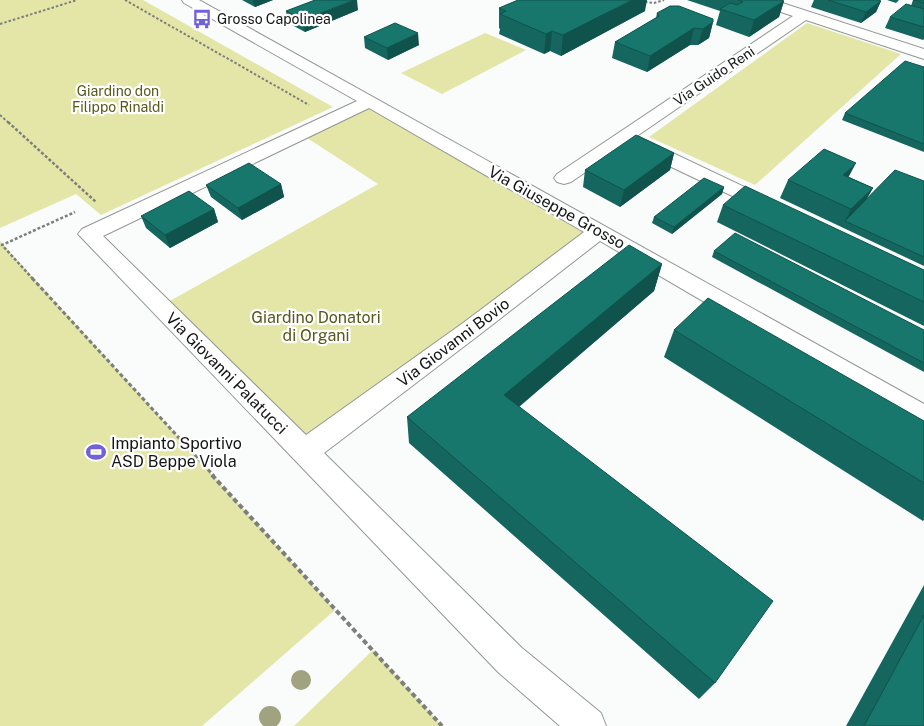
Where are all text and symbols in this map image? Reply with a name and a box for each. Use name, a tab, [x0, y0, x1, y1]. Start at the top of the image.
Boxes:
bus stop icon: Grosso Capolinea	[191, 8, 213, 30]
place label: Grosso Capolinea	[217, 11, 331, 27]
street label: Via Guido Reni	[670, 43, 758, 109]
park label: Giardino don Filippo Rinaldi	[72, 83, 164, 115]
street label: Via Giuseppe Grosso	[485, 162, 629, 253]
street label: Via Giovanni Bovio	[393, 294, 513, 391]
park label: Giardino Donatori di Organi	[251, 308, 381, 345]
street label: Via Giovanni Palatucci	[162, 309, 291, 438]
place label: Impianto Sportivo ASD Beppe Viola	[111, 434, 242, 471]
sports icon: Impianto Sportivo ASD Beppe Viola	[85, 441, 107, 463]

